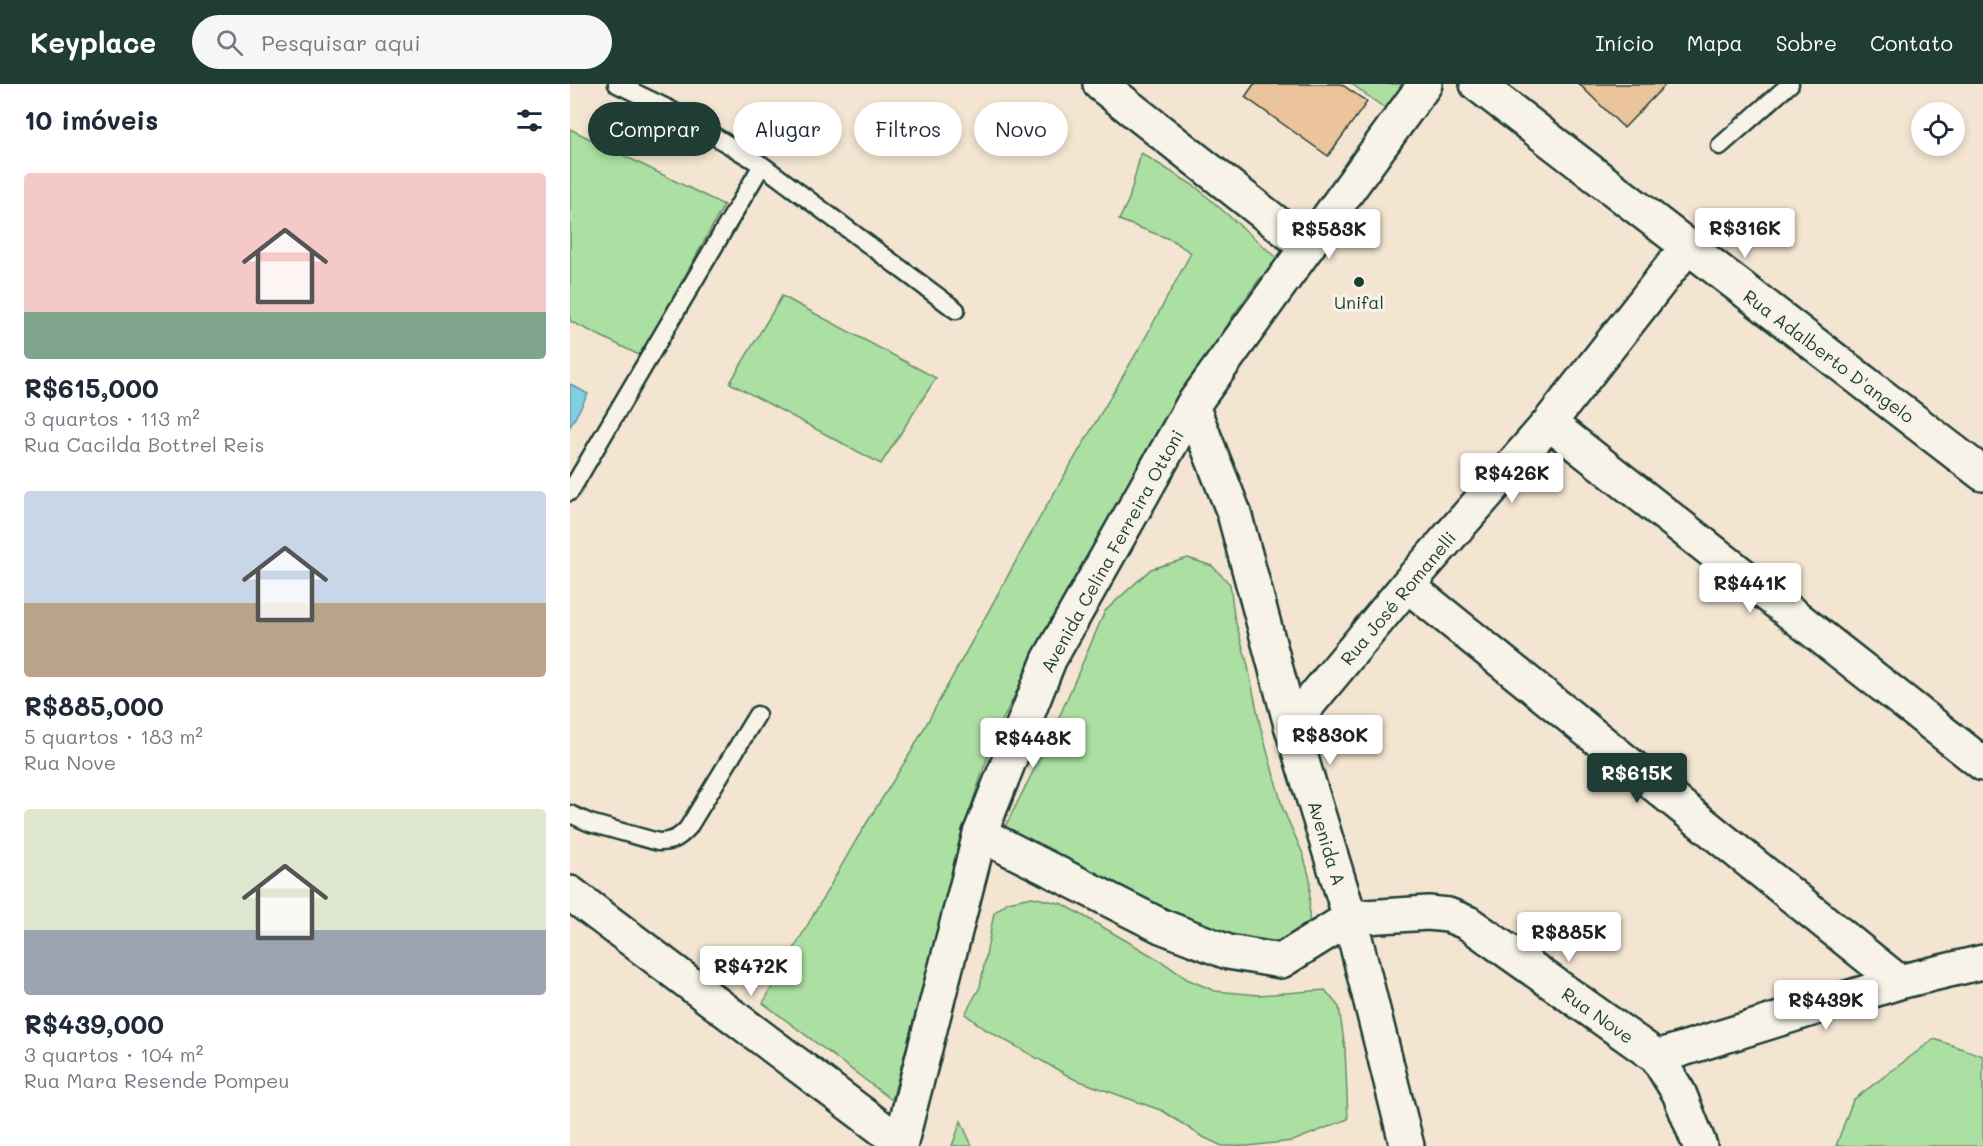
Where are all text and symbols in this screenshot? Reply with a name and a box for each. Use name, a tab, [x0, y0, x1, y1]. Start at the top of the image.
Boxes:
search box	[192, 15, 612, 69]
text: Keyplace	[30, 24, 156, 60]
icon: search	[213, 26, 246, 59]
text: Pesquisar aqui	[261, 28, 421, 57]
text: Início	[1595, 29, 1654, 56]
text: Mapa	[1687, 29, 1743, 56]
text: Sobre	[1776, 29, 1837, 56]
text: Contato	[1870, 29, 1953, 56]
chip: Comprar	[588, 102, 721, 156]
chip: Alugar	[733, 102, 842, 156]
chip: Filtros	[854, 102, 962, 156]
chip: Novo	[974, 102, 1068, 156]
map controls	[1911, 102, 1965, 156]
button: locate	[1911, 102, 1965, 156]
text: 10 imóveis	[24, 103, 158, 137]
icon: filters	[513, 104, 546, 137]
pin: R$316K	[1696, 208, 1794, 259]
pin: R$583K	[1280, 209, 1378, 260]
icon: home	[231, 212, 339, 320]
text: R$316K	[1709, 214, 1781, 240]
text: R$583K	[1291, 215, 1367, 241]
marker: Unifal	[1352, 275, 1366, 289]
street label: Rua Adalberto D'angelo	[1739, 284, 1920, 428]
place label: Unifal	[1334, 290, 1384, 314]
text: R$615,000	[24, 371, 159, 405]
text: 3 quartos · 113 m²	[24, 405, 200, 431]
street label: Avenida Celina Ferreira Ottoni	[1035, 425, 1189, 677]
text: Rua Cacilda Bottrel Reis	[24, 431, 265, 457]
pin: R$426K	[1463, 453, 1561, 504]
text: R$426K	[1474, 459, 1550, 485]
street label: Rua José Romanelli	[1335, 526, 1461, 670]
icon: home	[231, 530, 339, 638]
pin: R$441K	[1701, 563, 1799, 614]
text: R$441K	[1713, 569, 1787, 595]
text: R$885,000	[24, 689, 164, 723]
pin: R$830K	[1281, 715, 1379, 766]
pin: R$448K	[984, 718, 1082, 769]
text: R$830K	[1292, 721, 1368, 747]
text: 5 quartos · 183 m²	[24, 723, 203, 749]
text: R$448K	[994, 724, 1072, 750]
text: Rua Nove	[24, 749, 116, 775]
pin: R$615K	[1588, 753, 1686, 804]
text: R$615K	[1601, 759, 1673, 785]
street label: Avenida A	[1303, 798, 1351, 888]
icon: home	[231, 848, 339, 956]
pin: R$885K	[1520, 912, 1618, 963]
text: R$885K	[1531, 918, 1607, 944]
pin: R$472K	[702, 946, 800, 997]
text: R$472K	[714, 952, 788, 978]
pin: R$439K	[1777, 980, 1875, 1031]
street label: Rua Nove	[1557, 981, 1639, 1049]
text: R$439K	[1788, 986, 1864, 1012]
text: R$439,000	[24, 1007, 164, 1041]
text: 3 quartos · 104 m²	[24, 1041, 203, 1067]
text: Rua Mara Resende Pompeu	[24, 1067, 289, 1093]

